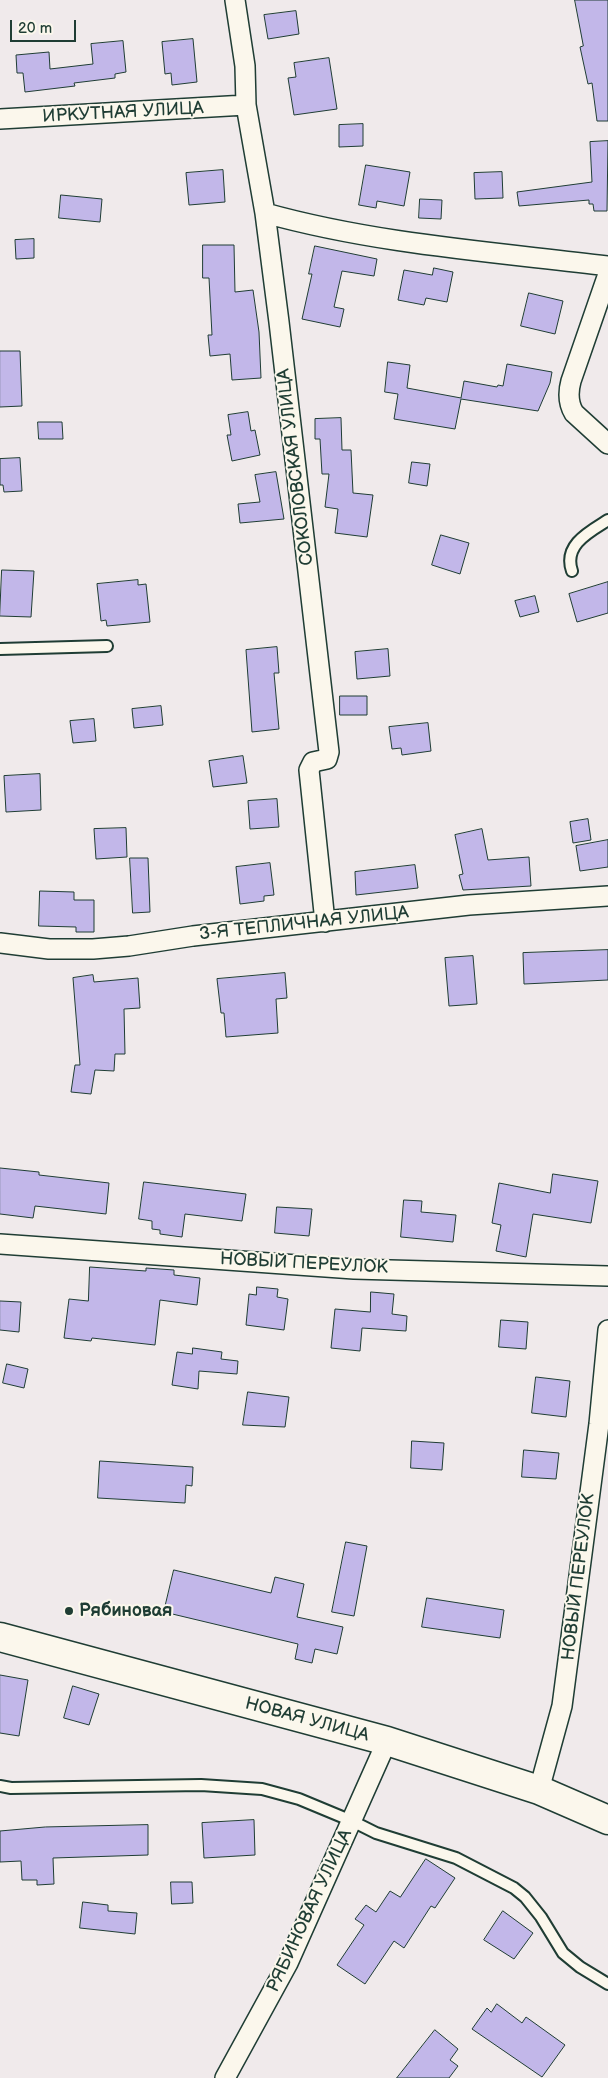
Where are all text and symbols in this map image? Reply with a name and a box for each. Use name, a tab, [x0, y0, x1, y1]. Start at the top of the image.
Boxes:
scale bar	[12, 10, 79, 42]
text: 20 m	[18, 19, 52, 38]
street label: ИРКУТНАЯ УЛИЦА	[42, 98, 204, 128]
street label: СОКОЛОВСКАЯ УЛИЦА	[273, 367, 319, 567]
street label: 3-Я ТЕПЛИЧНАЯ УЛИЦА	[198, 902, 410, 946]
street label: НОВЫЙ ПЕРЕУЛОК	[220, 1249, 388, 1279]
street label: НОВЫЙ ПЕРЕУЛОК	[558, 1492, 600, 1662]
place label: Рябиновая	[79, 1600, 172, 1622]
marker: Рябиновая	[63, 1605, 75, 1617]
street label: НОВАЯ УЛИЦА	[243, 1693, 371, 1747]
street label: РЯБИНОВАЯ УЛИЦА	[263, 1826, 357, 1996]

